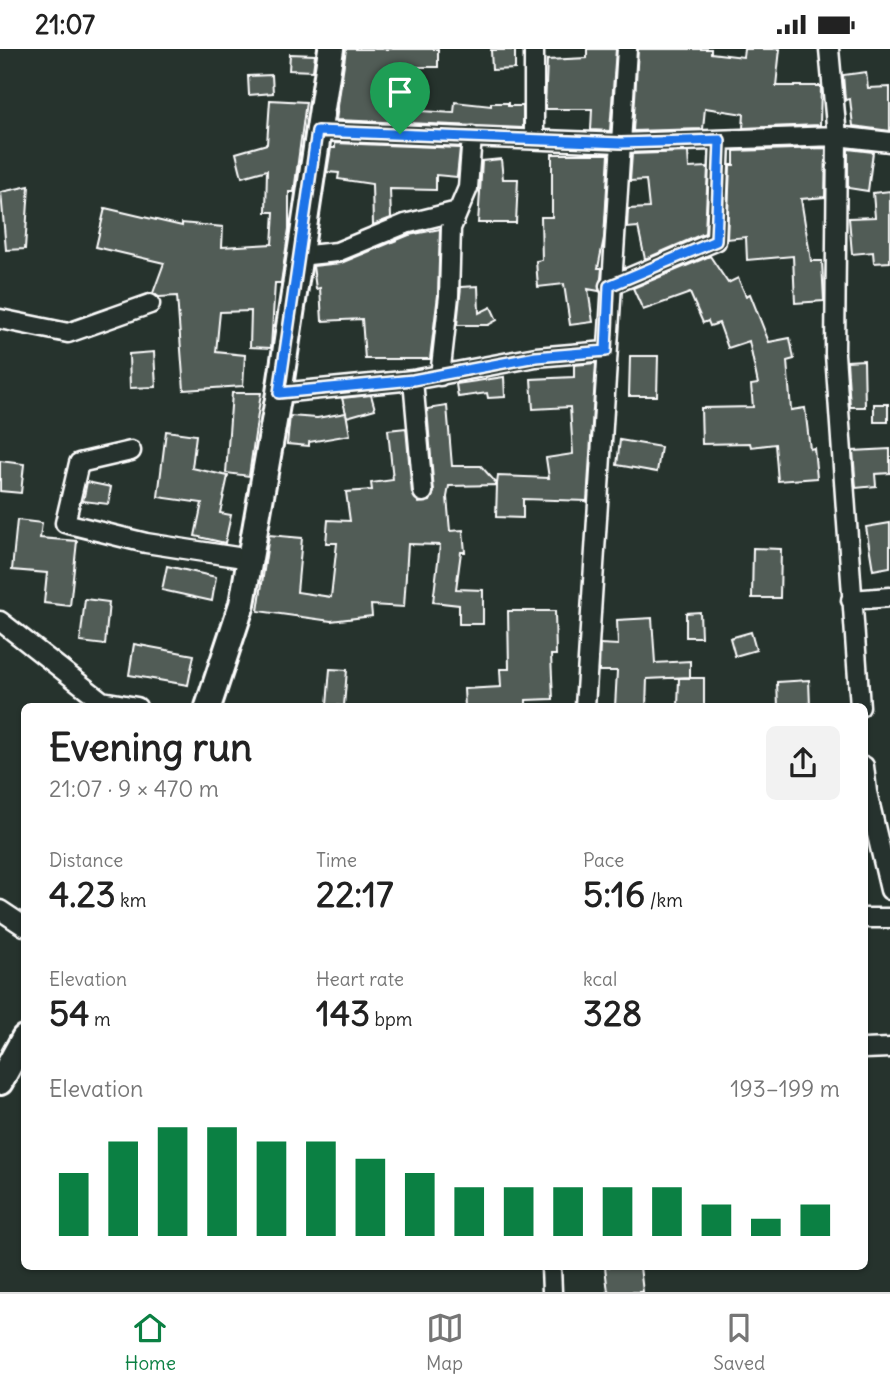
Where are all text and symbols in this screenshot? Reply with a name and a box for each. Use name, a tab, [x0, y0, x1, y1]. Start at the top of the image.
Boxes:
text: 21:07	[35, 8, 95, 41]
pin	[370, 62, 430, 134]
icon: arrive	[381, 73, 419, 111]
text: Evening run	[49, 724, 252, 771]
button: share	[766, 726, 840, 800]
text: 21:07 · 9 × 470 m	[49, 774, 219, 803]
text: Distance	[49, 848, 123, 872]
text: Time	[316, 848, 357, 872]
text: Pace	[583, 848, 624, 872]
text: 4.23	[49, 872, 116, 916]
text: 22:17	[316, 872, 393, 916]
text: 5:16	[583, 872, 645, 916]
text: km	[116, 888, 146, 912]
text: /km	[645, 888, 683, 912]
text: Elevation	[49, 967, 127, 991]
text: Heart rate	[316, 967, 404, 991]
text: kcal	[583, 967, 617, 991]
text: 54	[49, 991, 89, 1035]
text: 143	[316, 991, 370, 1035]
text: 328	[583, 991, 642, 1035]
text: m	[89, 1007, 111, 1031]
text: bpm	[370, 1007, 413, 1031]
text: Elevation	[49, 1074, 143, 1103]
text: 193–199 m	[730, 1074, 840, 1103]
tab: Home	[125, 1309, 176, 1375]
tab: Map	[426, 1309, 464, 1375]
tab: Saved	[713, 1309, 765, 1375]

